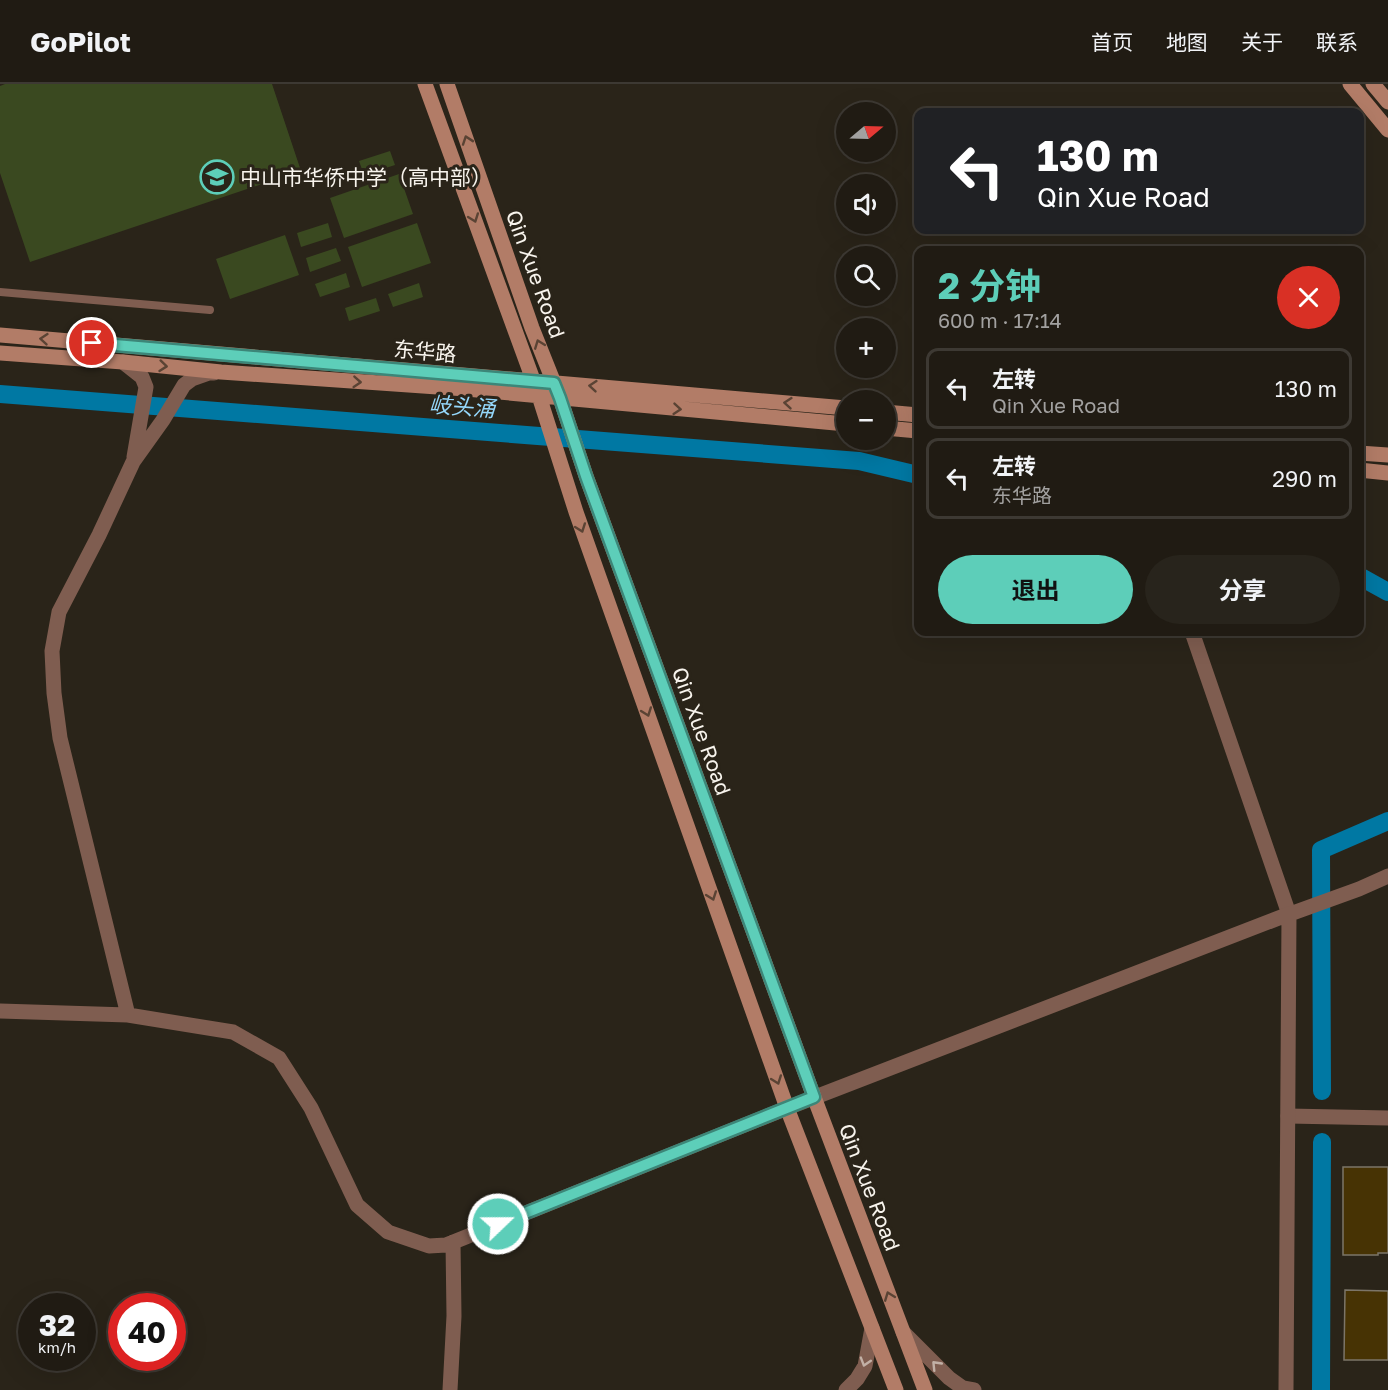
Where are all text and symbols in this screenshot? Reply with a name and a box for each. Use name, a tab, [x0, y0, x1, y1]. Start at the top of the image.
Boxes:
text: GoPilot	[30, 25, 131, 58]
text: 首页	[1091, 29, 1133, 55]
text: 地图	[1166, 29, 1208, 55]
text: 关于	[1241, 29, 1283, 55]
text: 联系	[1316, 29, 1358, 55]
north arrow	[836, 102, 896, 162]
map controls	[836, 102, 896, 450]
text: 130 m	[1037, 130, 1159, 180]
icon: left	[938, 132, 1016, 210]
one-way arrow	[461, 135, 474, 146]
school or university icon: 中山市华侨中学（高中部）	[199, 159, 235, 195]
place label: 中山市华侨中学（高中部）	[240, 164, 492, 190]
button: sound	[836, 174, 896, 234]
text: Qin Xue Road	[1037, 181, 1210, 213]
street label: Qin Xue Road	[501, 206, 571, 342]
one-way arrow	[467, 212, 480, 223]
button: search	[836, 246, 896, 306]
text: 2 分钟	[938, 264, 1041, 307]
button: close	[1277, 266, 1340, 329]
text: 600 m · 17:14	[938, 308, 1062, 332]
pin	[66, 317, 117, 368]
button: +	[836, 318, 896, 378]
icon: arrive	[75, 326, 108, 359]
one-way arrow	[39, 332, 48, 345]
street label: 东华路	[392, 335, 458, 367]
one-way arrow	[533, 339, 546, 350]
one-way arrow	[158, 359, 168, 372]
text: 左转	[992, 365, 1036, 392]
icon: left	[941, 372, 974, 405]
one-way arrow	[353, 375, 362, 388]
text: 130 m	[1275, 375, 1337, 402]
one-way arrow	[589, 380, 598, 393]
water label: 岐头涌	[428, 390, 499, 422]
button: −	[836, 390, 896, 450]
text: Qin Xue Road	[992, 393, 1120, 417]
one-way arrow	[783, 397, 792, 410]
one-way arrow	[673, 402, 682, 415]
text: 左转	[992, 452, 1036, 479]
icon: left	[941, 462, 974, 495]
text: 290 m	[1272, 465, 1337, 492]
text: 东华路	[992, 483, 1052, 507]
one-way arrow	[574, 522, 587, 533]
button: 退出	[938, 555, 1133, 624]
button: 分享	[1145, 555, 1340, 624]
street label: Qin Xue Road	[667, 663, 737, 799]
one-way arrow	[639, 706, 652, 717]
one-way arrow	[704, 890, 717, 901]
one-way arrow	[770, 1074, 783, 1085]
street label: Qin Xue Road	[834, 1120, 906, 1254]
position arrow	[466, 1192, 530, 1256]
one-way arrow	[884, 1291, 897, 1302]
speed limit sign: 40	[108, 1293, 186, 1371]
text: 32	[39, 1307, 75, 1343]
text: km/h	[38, 1338, 76, 1356]
one-way arrow	[860, 1356, 872, 1367]
one-way arrow	[932, 1362, 943, 1373]

